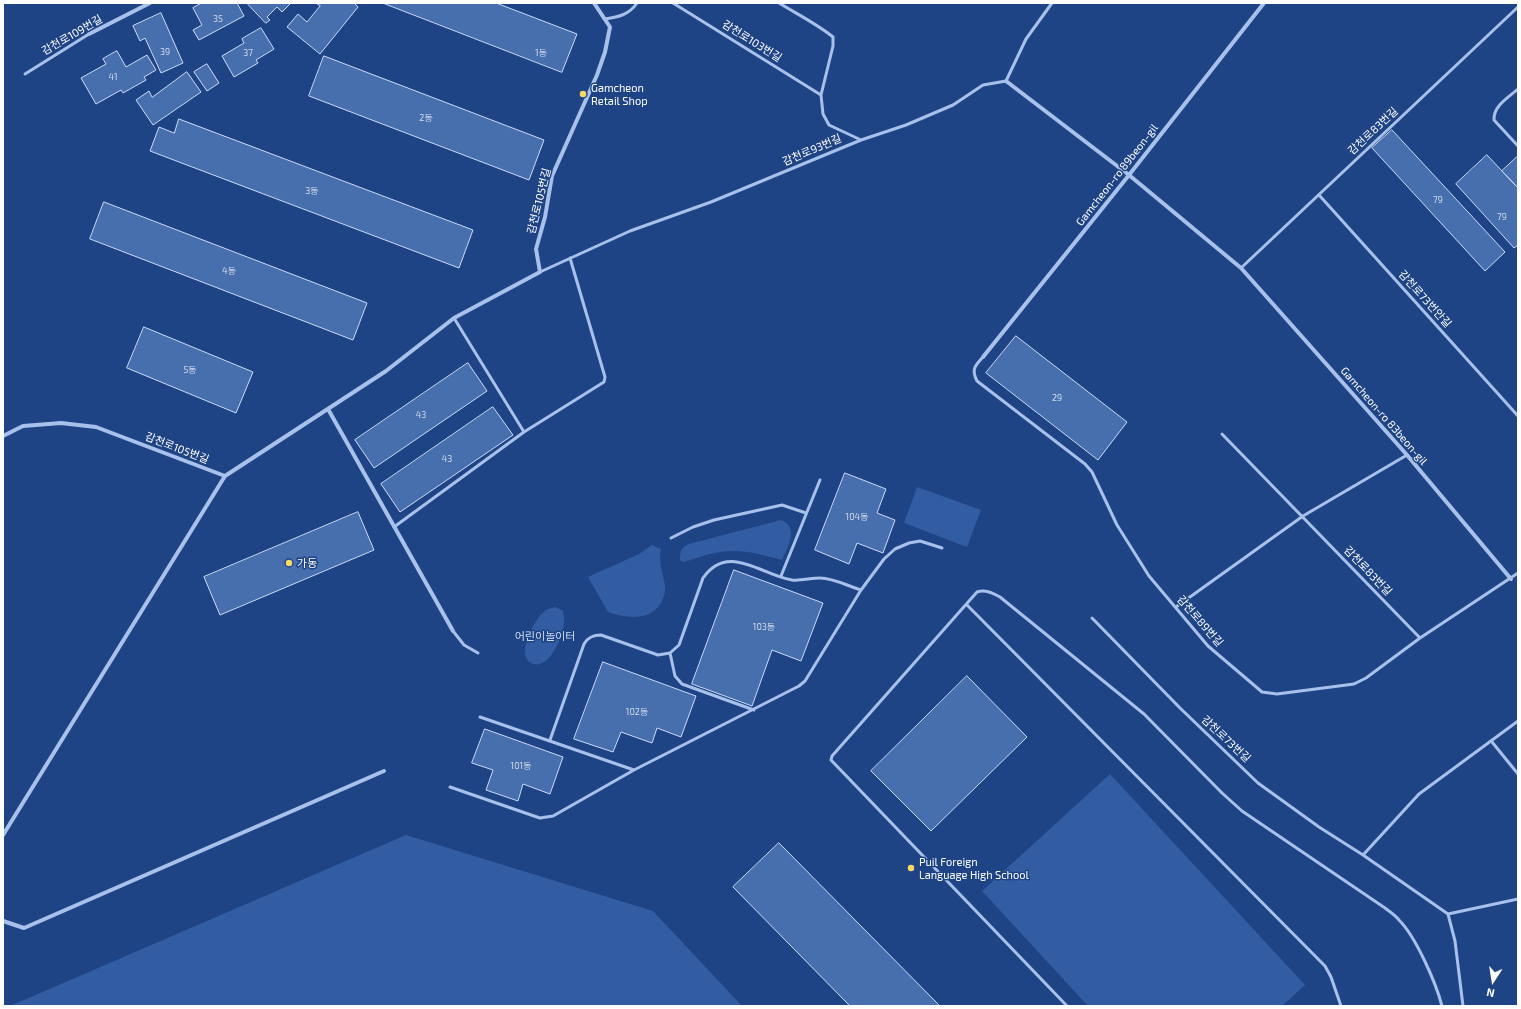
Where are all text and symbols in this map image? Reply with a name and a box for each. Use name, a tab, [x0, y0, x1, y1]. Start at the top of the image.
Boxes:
street label: 감천로109번길	[39, 12, 105, 58]
house number: 35	[213, 14, 223, 24]
street label: 감천로103번길	[720, 17, 784, 65]
house number: 39	[160, 47, 170, 57]
house number: 37	[243, 48, 253, 58]
house number: 1동	[535, 48, 547, 58]
house number: 41	[108, 72, 118, 82]
place label: Gamcheon Retail Shop	[591, 81, 648, 107]
marker: Gamcheon Retail Shop	[578, 89, 588, 99]
street label: 감천로83번길	[1345, 105, 1401, 157]
house number: 2동	[419, 113, 433, 123]
street label: Gamcheon-ro 89beon-gil	[1073, 121, 1161, 229]
street label: 감천로93번길	[780, 132, 844, 168]
street label: 감천로105번길	[524, 167, 554, 235]
house number: 3동	[305, 186, 319, 196]
house number: 79	[1433, 195, 1443, 205]
house number: 79	[1497, 212, 1507, 222]
house number: 4동	[222, 266, 236, 276]
street label: 감천로73번안길	[1396, 268, 1454, 330]
street label: Gamcheon-ro 83beon-gil	[1338, 364, 1430, 468]
house number: 5동	[183, 365, 197, 375]
house number: 29	[1052, 393, 1062, 403]
house number: 43	[416, 410, 426, 420]
street label: 감천로105번길	[143, 430, 211, 466]
house number: 43	[442, 454, 452, 464]
house number: 104동	[846, 512, 868, 522]
street label: 감천로83번길	[1341, 544, 1395, 598]
place label: 가동	[297, 556, 317, 570]
marker: 가동	[284, 558, 294, 568]
street label: 감천로89번길	[1174, 593, 1226, 649]
house number: 103동	[753, 622, 775, 632]
park label: 어린이놀이터	[515, 629, 575, 643]
house number: 102동	[626, 707, 648, 717]
street label: 감천로73번길	[1199, 713, 1253, 765]
house number: 101동	[511, 761, 531, 771]
place label: Puil Foreign Language High School	[919, 855, 1029, 881]
marker: Puil Foreign Language High School	[906, 863, 916, 873]
north arrow	[1473, 961, 1513, 1001]
text: N	[1485, 986, 1496, 1000]

